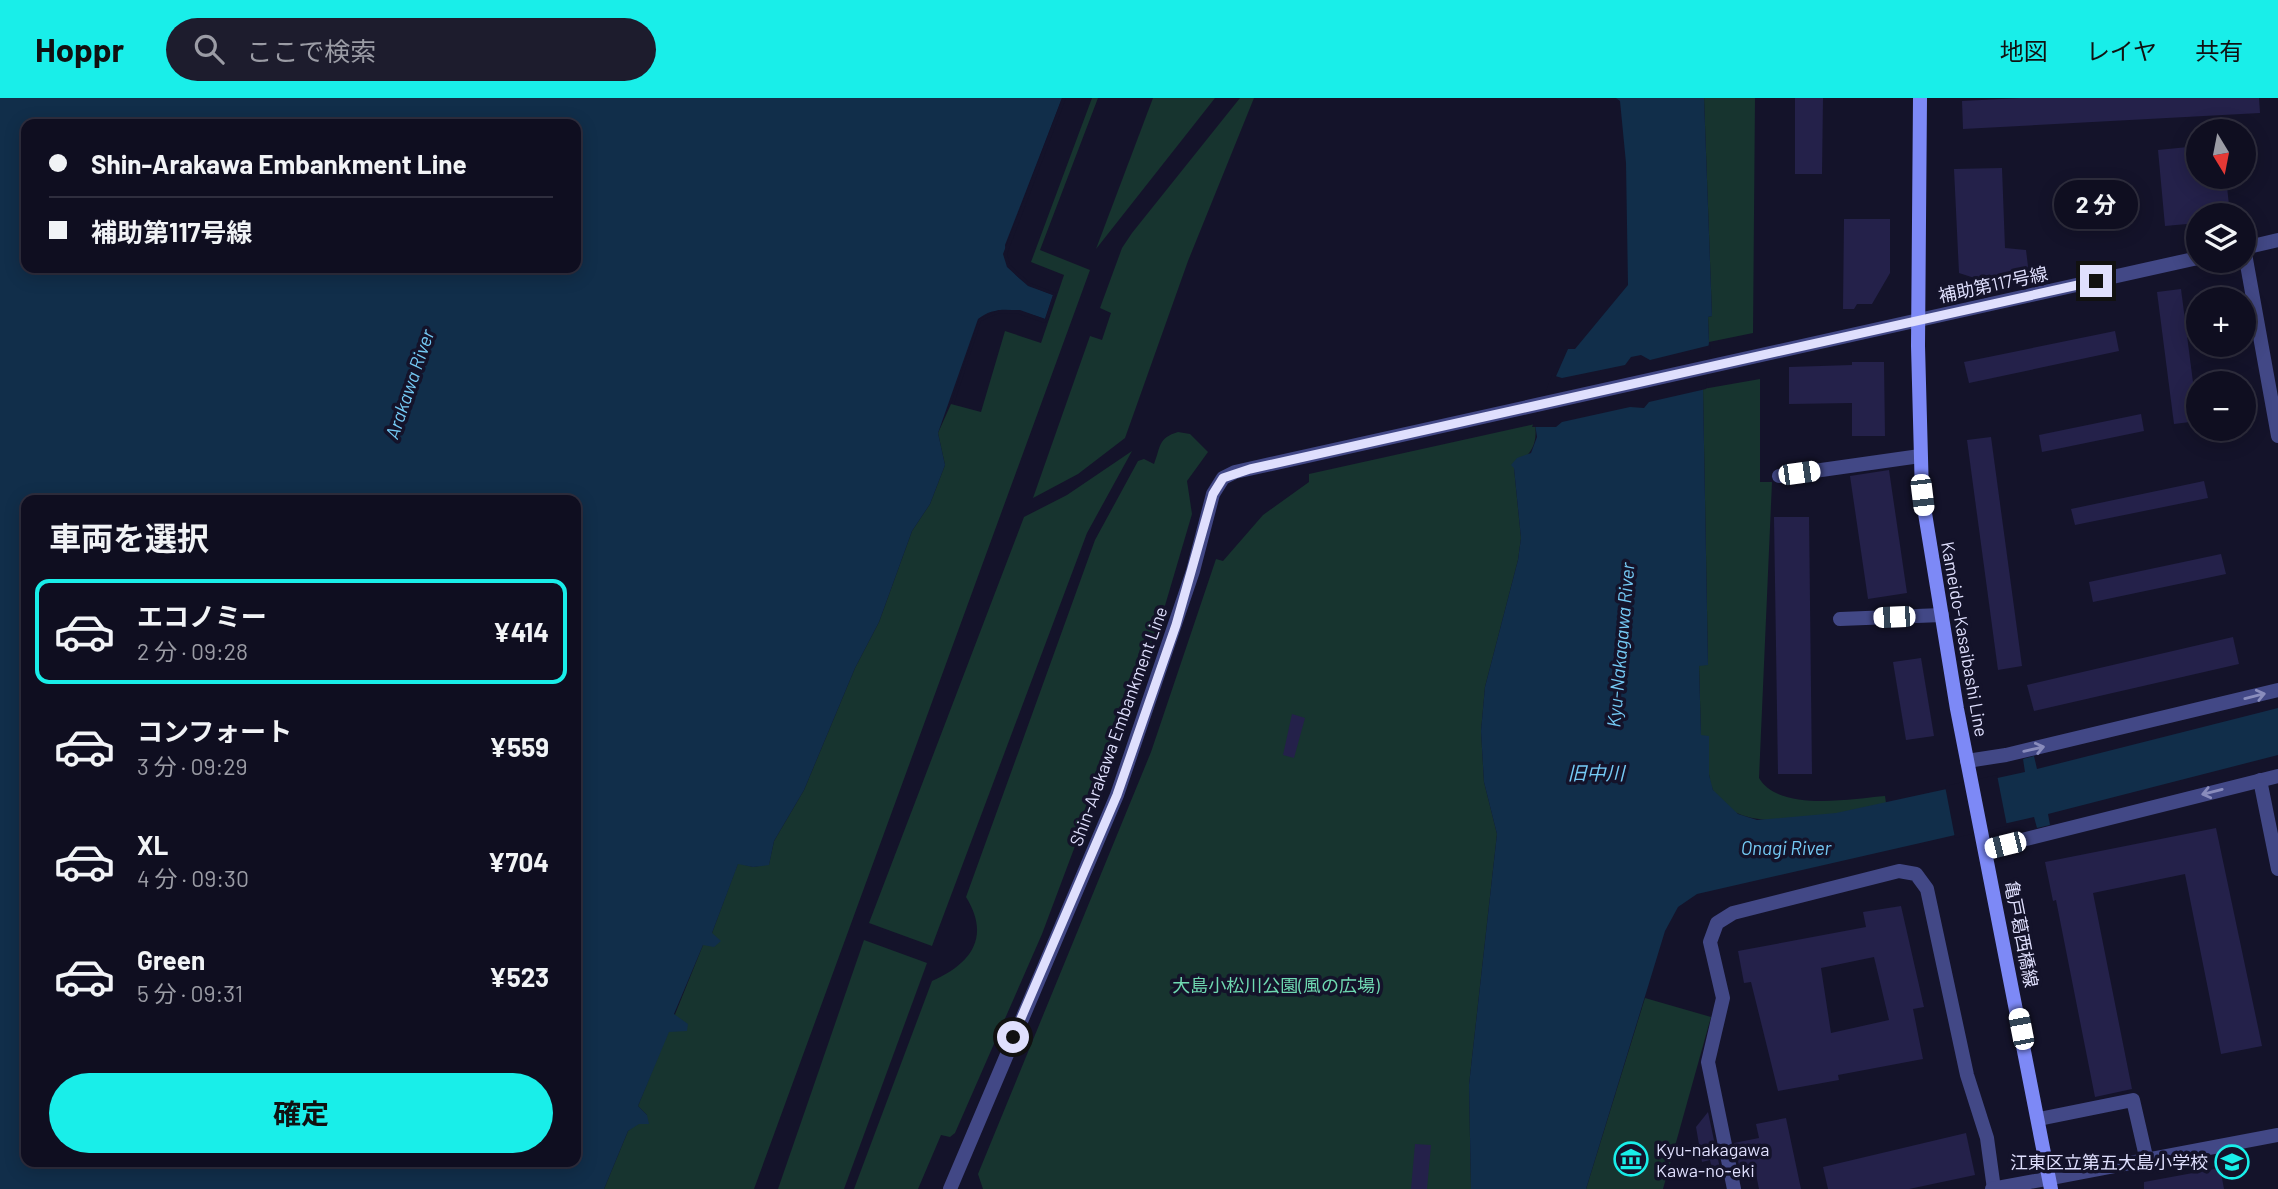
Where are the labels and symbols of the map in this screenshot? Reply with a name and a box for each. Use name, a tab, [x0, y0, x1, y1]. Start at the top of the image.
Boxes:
north arrow	[2186, 119, 2256, 189]
callout: 2 分	[2054, 180, 2138, 228]
street label: 補助第117号線	[1936, 262, 2050, 306]
route end	[2080, 265, 2112, 297]
water label: Arakawa River	[380, 325, 439, 442]
car	[1777, 460, 1822, 486]
car	[1910, 473, 1935, 517]
street label: Kameido-Kasaibashi Line	[1937, 540, 1993, 738]
water label: Kyu-Nakagawa River	[1601, 560, 1639, 728]
street label: Shin-Arakawa Embankment Line	[1064, 603, 1172, 849]
car	[1873, 606, 1916, 628]
one-way arrow	[2243, 689, 2266, 702]
one-way arrow	[2022, 742, 2045, 755]
water label: 旧中川	[1567, 761, 1626, 784]
one-way arrow	[2201, 786, 2224, 799]
car	[1983, 830, 2028, 860]
water label: Onagi River	[1741, 836, 1833, 859]
street label: 亀戸葛西橋線	[2001, 879, 2043, 989]
park label: 大島小松川公園(風の広場)	[1172, 974, 1380, 996]
car	[2007, 1006, 2036, 1052]
route start	[997, 1021, 1029, 1053]
place label: Kyu-nakagawa Kawa-no-eki	[1656, 1138, 1769, 1181]
museum icon: Kyu-nakagawa Kawa-no-eki	[1612, 1140, 1650, 1178]
school or university icon: 江東区立第五大島小学校	[2213, 1143, 2251, 1181]
place label: 江東区立第五大島小学校	[2010, 1151, 2208, 1173]

